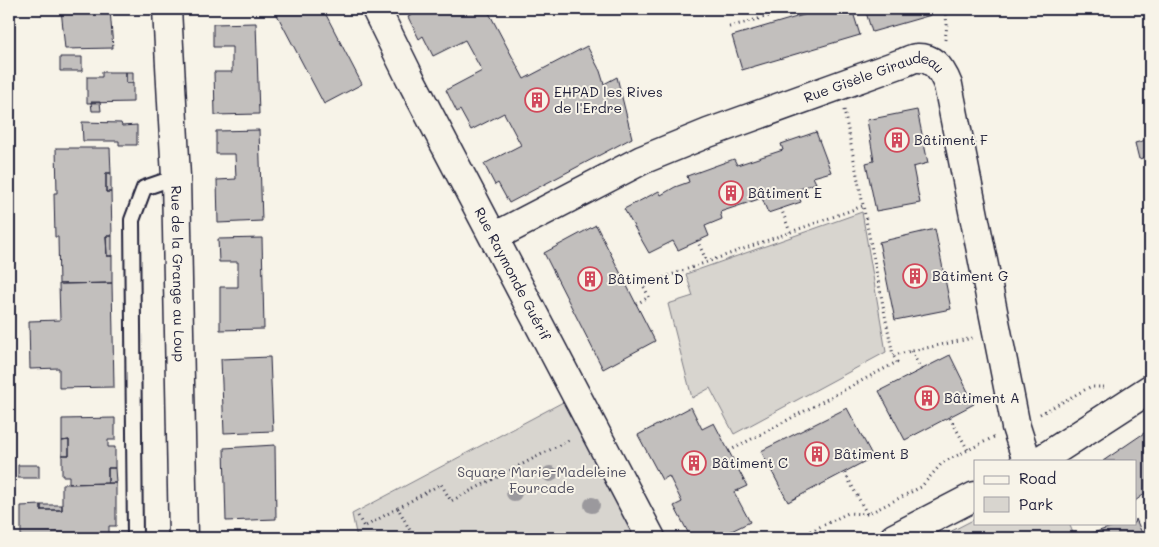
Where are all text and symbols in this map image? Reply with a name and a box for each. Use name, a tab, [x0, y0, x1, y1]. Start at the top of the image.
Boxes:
street label: Rue Gisèle Giraudeau	[801, 48, 949, 107]
place label: EHPAD les Rives de l'Erdre	[554, 82, 663, 117]
building icon: EHPAD les Rives de l'Erdre	[524, 87, 550, 113]
building icon: Bâtiment F	[884, 127, 910, 153]
place label: Bâtiment F	[914, 130, 988, 149]
building icon: Bâtiment E	[718, 180, 744, 206]
place label: Bâtiment E	[748, 183, 822, 202]
street label: Rue de la Grange au Loup	[167, 185, 190, 362]
street label: Rue Raymonde Guérif	[470, 204, 556, 344]
building icon: Bâtiment G	[902, 263, 928, 289]
building icon: Bâtiment D	[577, 266, 603, 292]
place label: Bâtiment G	[932, 266, 1008, 285]
place label: Bâtiment D	[608, 269, 684, 288]
building icon: Bâtiment A	[914, 385, 940, 411]
place label: Bâtiment A	[944, 388, 1020, 407]
building icon: Bâtiment B	[804, 441, 830, 467]
place label: Bâtiment B	[834, 444, 909, 463]
building icon: Bâtiment C	[681, 450, 707, 476]
place label: Bâtiment C	[712, 453, 788, 472]
legend	[974, 460, 1136, 524]
park label: Square Marie-Madeleine Fourcade	[457, 462, 627, 497]
text: Road	[1019, 468, 1056, 488]
text: Park	[1019, 494, 1053, 514]

